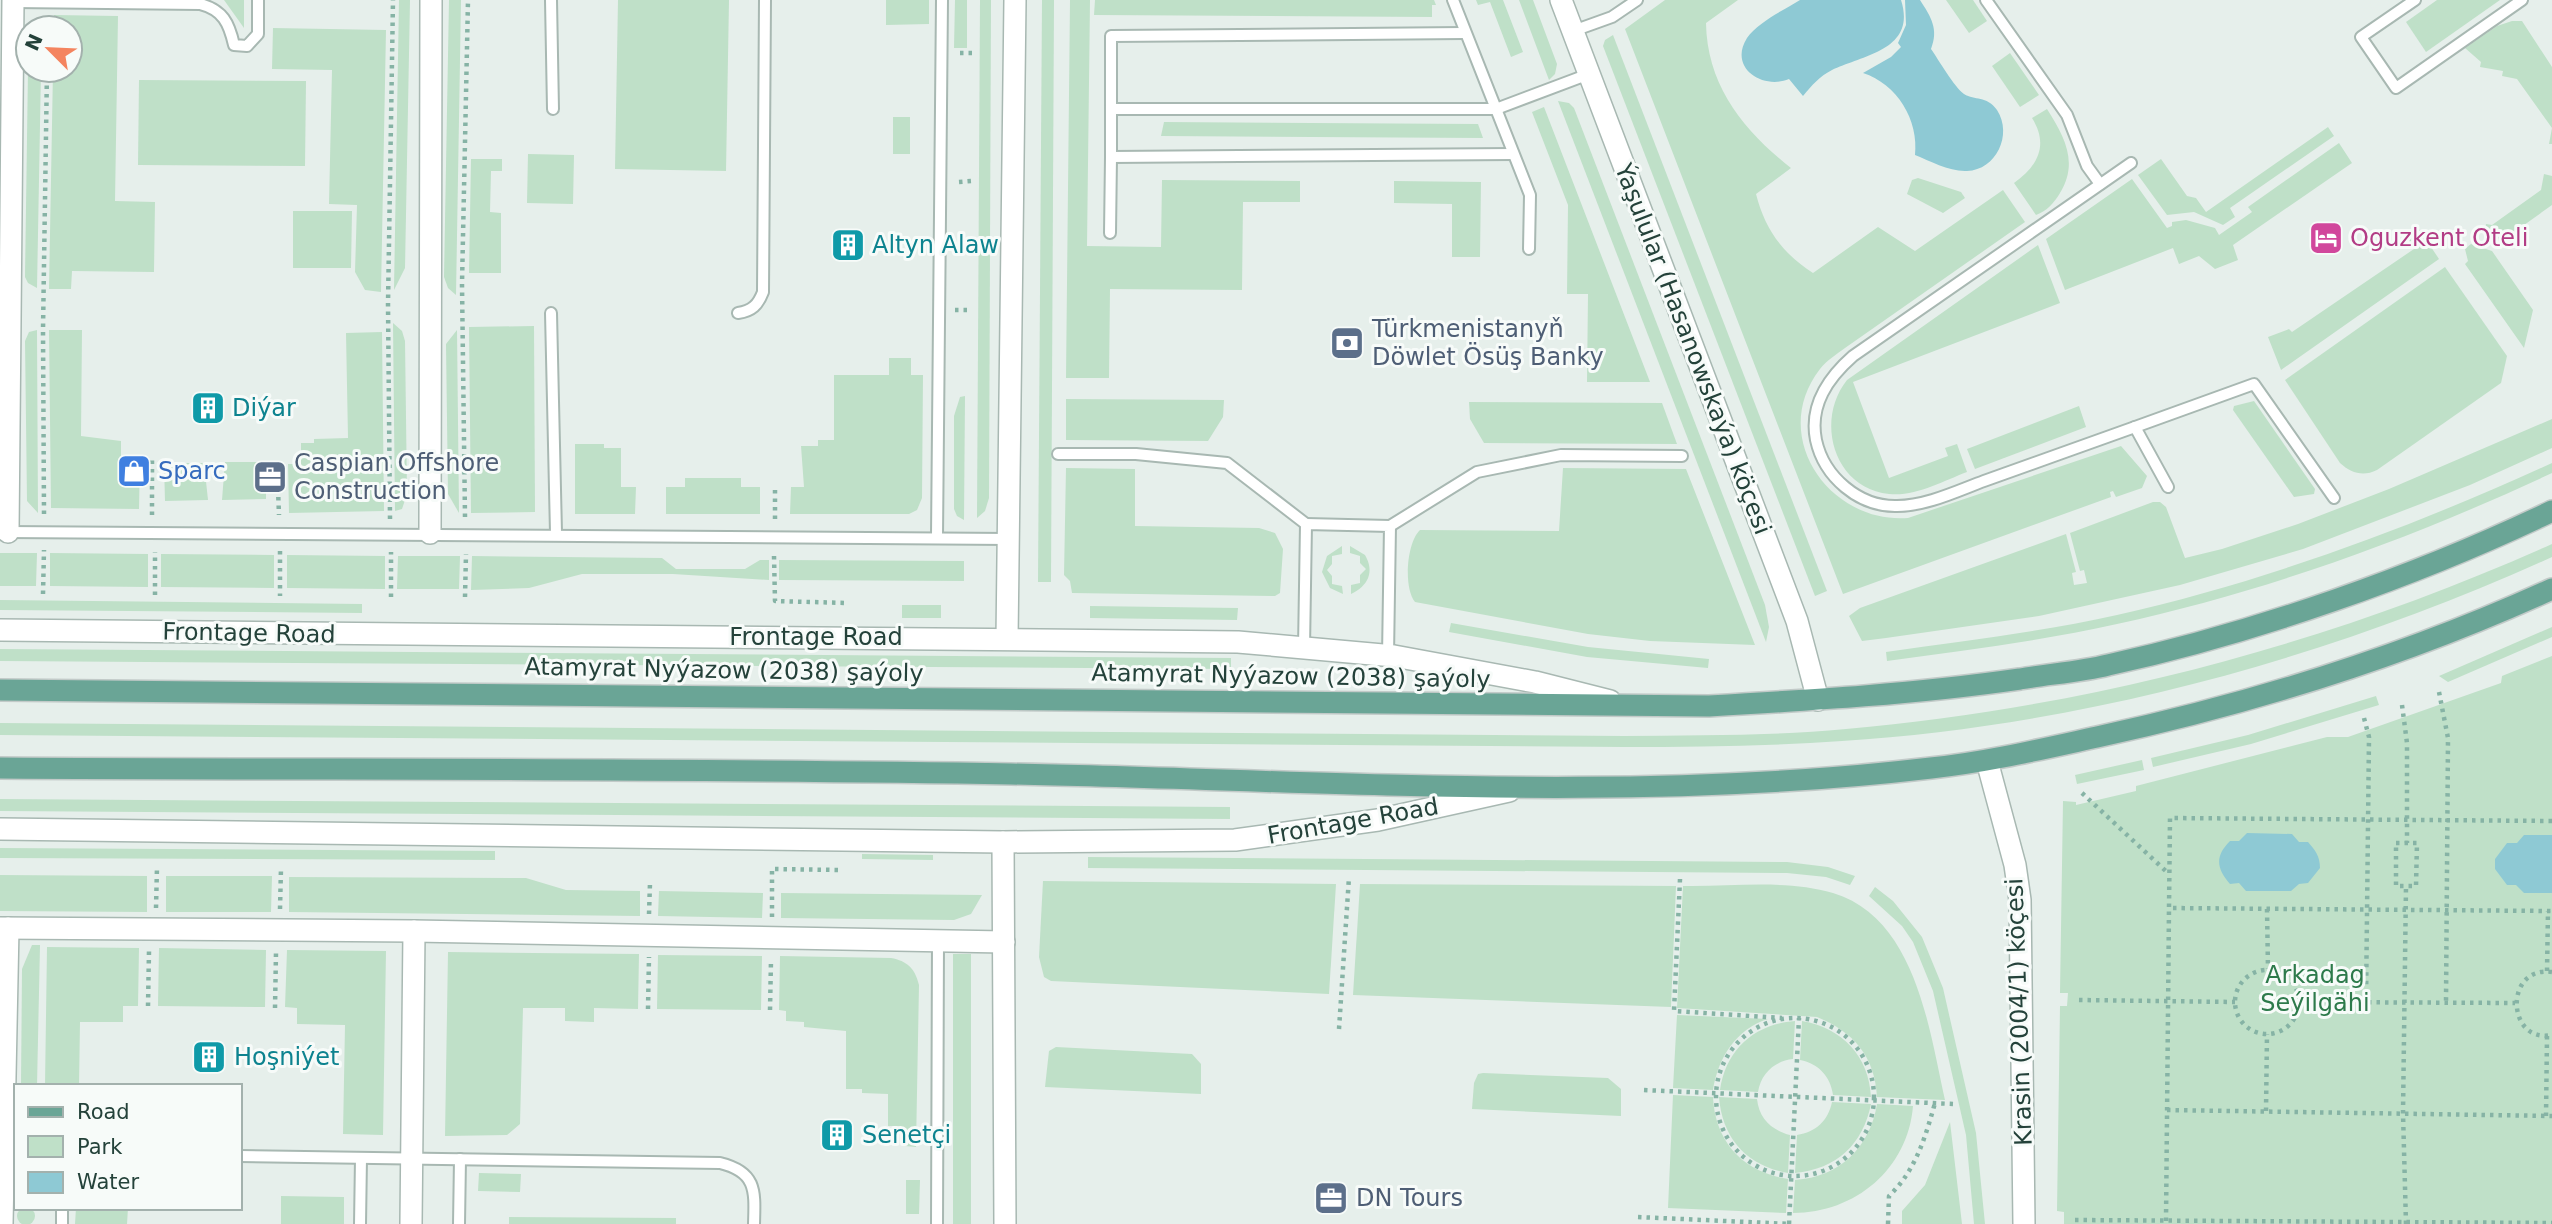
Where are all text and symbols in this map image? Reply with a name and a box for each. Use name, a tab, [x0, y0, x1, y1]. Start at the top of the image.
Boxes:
north arrow	[14, 14, 84, 84]
text: N	[20, 30, 47, 54]
street label: Ýaşulular (Hasanowskaýa) köçesi	[1609, 158, 1778, 538]
hotel icon: Oguzkent Oteli	[2307, 219, 2345, 257]
place label: Oguzkent Oteli	[2350, 224, 2528, 252]
building icon: Altyn Alaw	[829, 226, 867, 264]
place label: Altyn Alaw	[872, 231, 999, 259]
place label: Türkmenistanyň Döwlet Ösüş Banky	[1371, 315, 1604, 371]
bank icon: Türkmenistanyň Döwlet Ösüş Banky	[1328, 324, 1366, 362]
building icon: Diýar	[189, 389, 227, 427]
place label: Diýar	[232, 394, 296, 422]
place label: Caspian Offshore Construction	[294, 449, 499, 505]
shop icon: Sparc	[115, 452, 153, 490]
place label: Sparc	[158, 457, 226, 485]
office icon: Caspian Offshore Construction	[251, 458, 289, 496]
street label: Frontage Road	[162, 617, 336, 649]
street label: Frontage Road	[729, 623, 903, 651]
street label: Atamyrat Nyýazow (2038) şaýoly	[524, 653, 924, 687]
street label: Atamyrat Nyýazow (2038) şaýoly	[1091, 659, 1491, 693]
street label: Frontage Road	[1265, 792, 1441, 850]
street label: Krasin (2004/1) köçesi	[2000, 878, 2038, 1146]
park label: Arkadag Seýilgähi	[2260, 961, 2370, 1017]
building icon: Hoşniýet	[190, 1038, 228, 1076]
place label: Hoşniýet	[234, 1043, 340, 1071]
legend	[14, 1084, 242, 1210]
text: Road	[77, 1100, 130, 1124]
building icon: Senetçi	[818, 1116, 856, 1154]
place label: Senetçi	[862, 1121, 951, 1149]
text: Park	[77, 1135, 123, 1159]
text: Water	[77, 1170, 139, 1194]
office icon: DN Tours	[1312, 1179, 1350, 1217]
place label: DN Tours	[1356, 1184, 1463, 1212]

